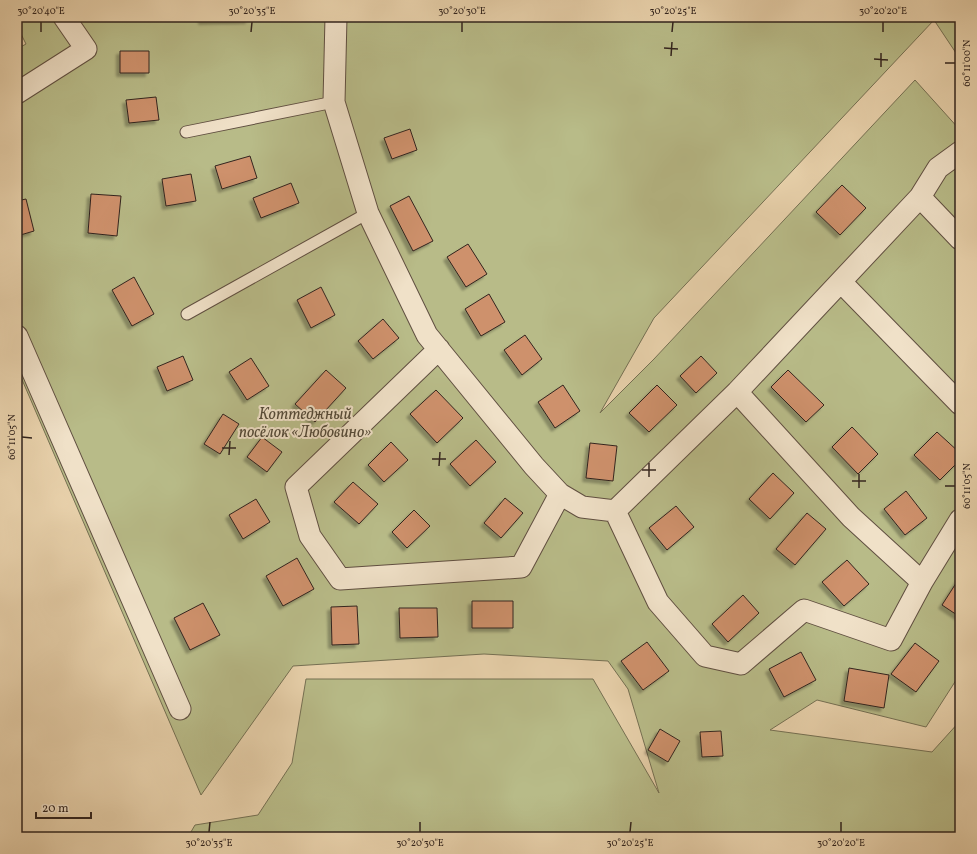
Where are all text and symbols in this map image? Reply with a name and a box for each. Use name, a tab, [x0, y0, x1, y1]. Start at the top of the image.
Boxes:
text: 30°20'40"E	[17, 4, 65, 18]
text: 30°20'35"E	[229, 4, 275, 18]
text: 30°20'30"E	[438, 4, 486, 18]
text: 30°20'25"E	[650, 4, 696, 18]
text: 30°20'20"E	[859, 4, 907, 18]
text: 60°11'00"N	[960, 39, 974, 87]
park label: Коттеджный посёлок «Любовино»	[239, 404, 371, 444]
text: 60°11'05"N	[5, 414, 19, 460]
text: 60°11'05"N	[960, 463, 974, 509]
scale bar	[36, 794, 91, 820]
text: 20 m	[42, 801, 69, 817]
text: 30°20'35"E	[186, 836, 232, 850]
text: 30°20'30"E	[396, 836, 444, 850]
text: 30°20'25"E	[607, 836, 653, 850]
text: 30°20'20"E	[817, 836, 865, 850]

